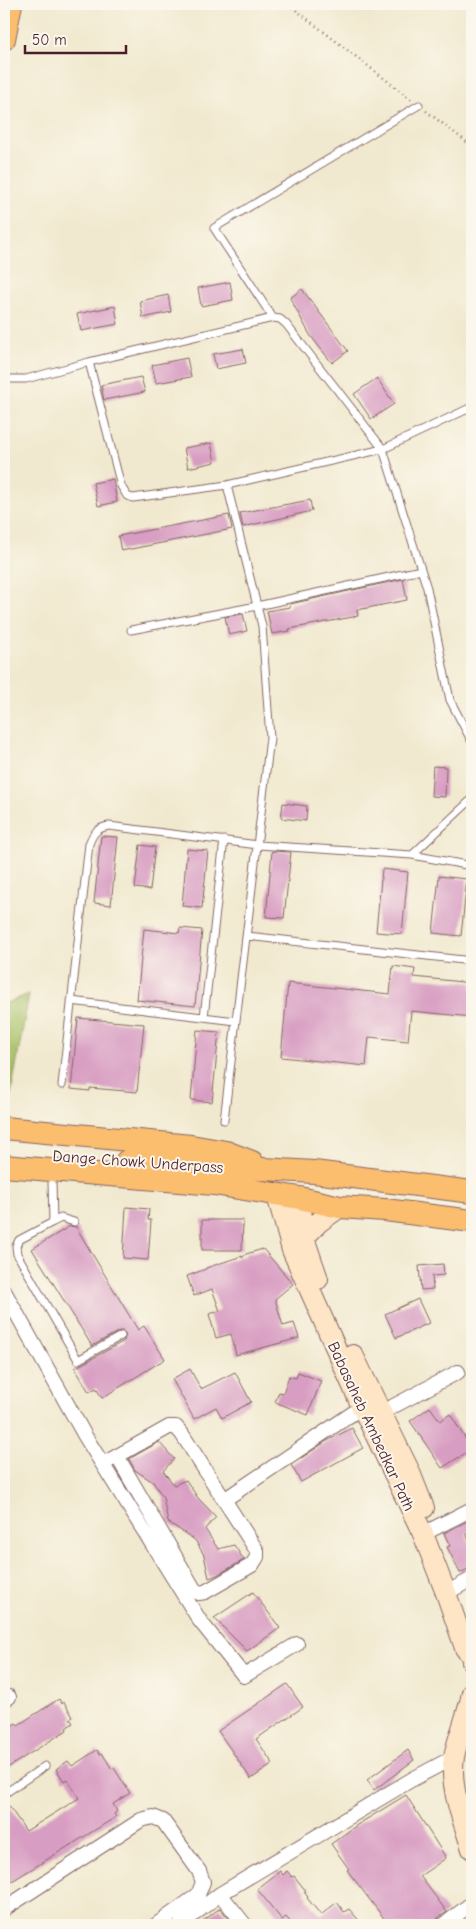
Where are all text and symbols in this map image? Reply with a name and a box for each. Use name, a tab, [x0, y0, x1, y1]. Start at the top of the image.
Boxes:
scale bar	[25, 22, 126, 54]
text: 50 m	[32, 31, 67, 49]
street label: Dange Chowk Underpass	[52, 1147, 224, 1177]
street label: Babasaheb Ambedkar Path	[324, 1339, 418, 1514]

